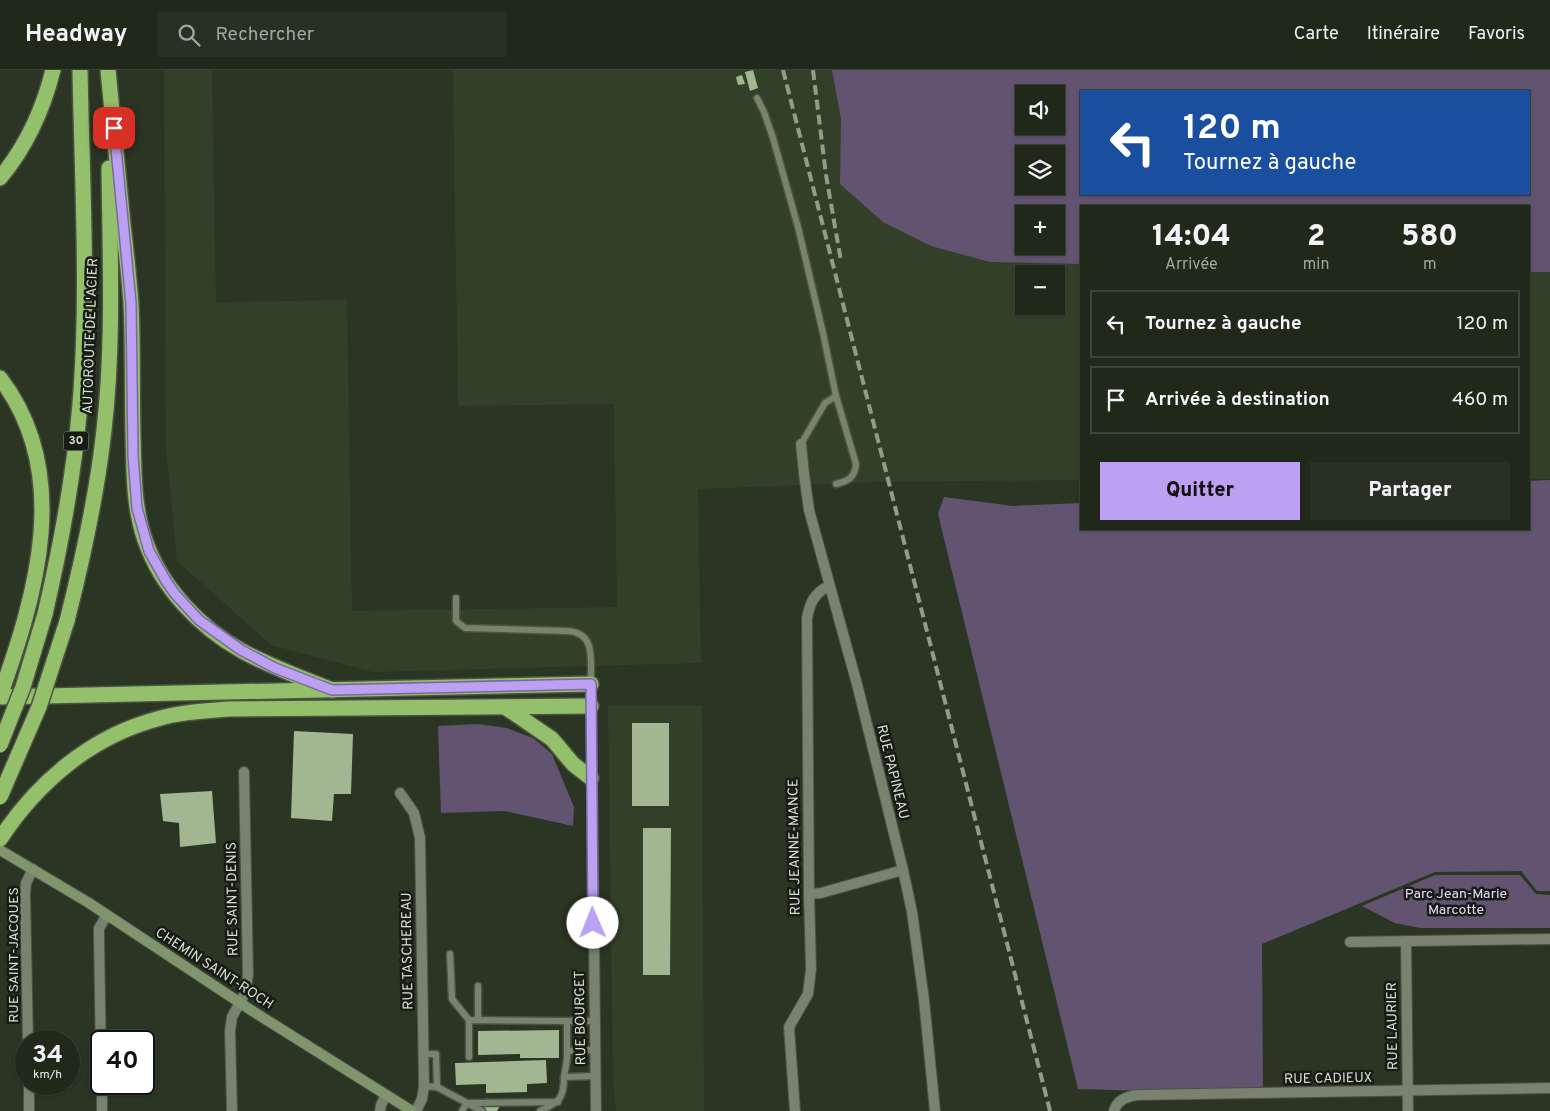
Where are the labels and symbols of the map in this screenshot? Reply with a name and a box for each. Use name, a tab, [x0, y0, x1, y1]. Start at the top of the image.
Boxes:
pin	[93, 107, 135, 149]
street label: AUTOROUTE DE L'ACIER	[80, 257, 102, 415]
road number: 30	[64, 432, 88, 451]
street label: RUE PAPINEAU	[872, 723, 912, 821]
street label: RUE JEANNE-MANCE	[785, 779, 805, 915]
street label: RUE SAINT-DENIS	[224, 842, 242, 956]
park label: Parc Jean-Marie Marcotte	[1405, 886, 1507, 919]
street label: RUE SAINT-JACQUES	[6, 887, 23, 1023]
street label: RUE TASCHEREAU	[398, 892, 418, 1010]
position arrow	[566, 896, 618, 948]
street label: CHEMIN SAINT-ROCH	[152, 924, 276, 1014]
street label: RUE BOURGET	[572, 970, 590, 1066]
street label: RUE LAURIER	[1384, 982, 1402, 1070]
speed limit sign: 40	[90, 1030, 155, 1095]
street label: RUE CADIEUX	[1284, 1070, 1372, 1088]

